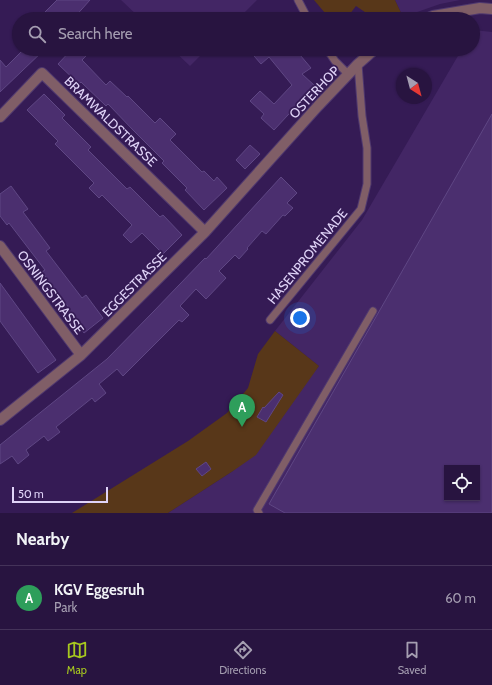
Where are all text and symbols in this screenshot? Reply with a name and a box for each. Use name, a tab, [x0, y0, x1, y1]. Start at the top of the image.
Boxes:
search box	[12, 12, 480, 56]
icon: search	[26, 23, 48, 45]
text: Search here	[58, 25, 133, 43]
street label: OSTERHOP	[286, 62, 343, 122]
north arrow	[396, 68, 432, 104]
street label: BRAMWALDSTRASSE	[61, 73, 161, 169]
street label: HASENPROMENADE	[264, 205, 350, 307]
street label: OSNINGSTRASSE	[14, 247, 88, 337]
street label: EGGESTRASSE	[98, 248, 170, 320]
your location	[290, 308, 310, 328]
pin: A	[229, 394, 255, 427]
map controls	[444, 465, 480, 501]
button: locate	[444, 465, 480, 501]
scale bar	[12, 485, 108, 504]
text: 50 m	[18, 487, 44, 501]
text: Nearby	[16, 529, 69, 549]
text: KGV Eggesruh	[54, 581, 145, 599]
text: A	[25, 590, 33, 606]
text: 60 m	[445, 590, 476, 606]
text: Park	[54, 599, 77, 615]
tab: Map	[66, 639, 88, 677]
tab: Directions	[219, 639, 266, 677]
tab: Saved	[398, 639, 426, 677]

